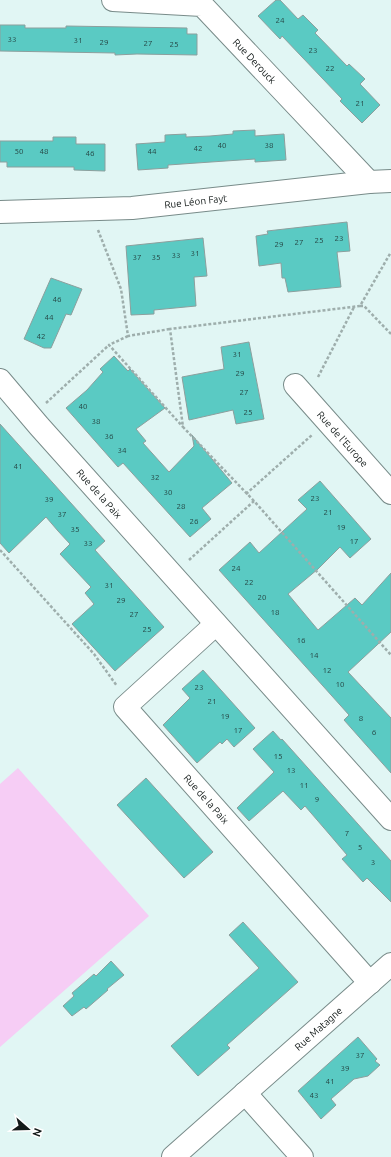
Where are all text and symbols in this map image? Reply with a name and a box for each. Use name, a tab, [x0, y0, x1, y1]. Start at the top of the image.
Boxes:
house number: 24	[275, 16, 285, 25]
house number: 33	[7, 35, 17, 44]
house number: 31	[73, 36, 83, 45]
street label: Rue Derouck	[231, 36, 278, 86]
house number: 29	[99, 38, 109, 47]
house number: 27	[143, 39, 153, 48]
house number: 25	[169, 40, 179, 49]
house number: 23	[308, 46, 318, 55]
house number: 22	[325, 64, 335, 73]
house number: 21	[355, 99, 365, 108]
house number: 40	[217, 141, 227, 150]
house number: 38	[264, 141, 274, 150]
house number: 42	[193, 144, 203, 153]
house number: 50	[14, 147, 24, 156]
house number: 48	[39, 147, 49, 156]
house number: 44	[147, 147, 157, 156]
house number: 46	[85, 149, 95, 158]
street label: Rue Léon Fayt	[164, 192, 228, 210]
house number: 23	[334, 234, 344, 243]
house number: 25	[314, 236, 324, 245]
house number: 27	[294, 238, 304, 247]
house number: 29	[274, 240, 284, 249]
house number: 31	[190, 249, 200, 258]
house number: 33	[171, 251, 181, 260]
house number: 37	[132, 253, 142, 262]
house number: 35	[151, 253, 161, 262]
house number: 46	[52, 295, 62, 304]
house number: 44	[44, 313, 54, 322]
house number: 42	[36, 332, 46, 341]
house number: 31	[232, 350, 242, 359]
house number: 29	[235, 369, 245, 378]
house number: 27	[239, 388, 249, 397]
house number: 40	[78, 402, 88, 411]
house number: 25	[243, 408, 253, 417]
street label: Rue de l'Europe	[315, 409, 370, 469]
house number: 38	[91, 417, 101, 426]
house number: 36	[104, 432, 114, 441]
house number: 34	[117, 446, 127, 455]
house number: 41	[13, 462, 23, 471]
street label: Rue de la Paix	[75, 467, 124, 520]
house number: 32	[150, 473, 160, 482]
house number: 30	[163, 488, 173, 497]
house number: 23	[310, 494, 320, 503]
house number: 39	[44, 495, 54, 504]
house number: 28	[176, 502, 186, 511]
house number: 21	[323, 508, 333, 517]
house number: 37	[57, 510, 67, 519]
house number: 26	[189, 517, 199, 526]
house number: 19	[336, 523, 346, 532]
house number: 35	[70, 525, 80, 534]
house number: 17	[349, 537, 359, 546]
house number: 33	[83, 539, 93, 548]
house number: 24	[231, 564, 241, 573]
house number: 22	[244, 578, 254, 587]
house number: 31	[104, 581, 114, 590]
house number: 20	[257, 593, 267, 602]
house number: 29	[116, 596, 126, 605]
house number: 18	[270, 608, 280, 617]
house number: 27	[129, 610, 139, 619]
house number: 25	[142, 625, 152, 634]
house number: 16	[296, 636, 306, 645]
house number: 14	[309, 651, 319, 660]
house number: 12	[322, 666, 332, 675]
house number: 10	[335, 680, 345, 689]
house number: 23	[194, 683, 204, 692]
house number: 21	[207, 697, 217, 706]
house number: 19	[220, 712, 230, 721]
house number: 8	[359, 714, 364, 723]
house number: 17	[233, 726, 243, 735]
house number: 6	[372, 728, 377, 737]
house number: 15	[273, 752, 283, 761]
house number: 13	[286, 766, 296, 775]
street label: Rue de la Paix	[182, 772, 231, 826]
house number: 11	[299, 781, 309, 790]
house number: 9	[315, 795, 319, 804]
house number: 7	[345, 829, 349, 838]
house number: 5	[358, 843, 362, 852]
house number: 3	[371, 858, 375, 867]
street label: Rue Matagne	[292, 1005, 344, 1052]
house number: 37	[355, 1051, 365, 1060]
house number: 39	[340, 1064, 350, 1073]
house number: 41	[325, 1077, 335, 1086]
house number: 43	[309, 1091, 319, 1100]
north arrow	[8, 1109, 48, 1149]
text: N	[30, 1127, 44, 1138]

